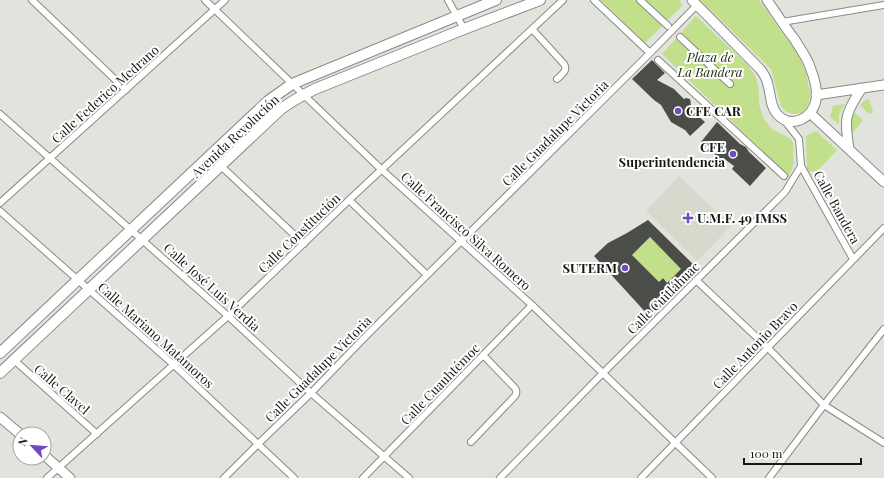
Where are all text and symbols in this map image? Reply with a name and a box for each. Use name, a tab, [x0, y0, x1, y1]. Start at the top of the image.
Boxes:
street label: Calle Federico Medrano	[47, 41, 162, 146]
park label: Plaza de La Bandera	[677, 48, 743, 80]
street label: Calle Guadalupe Victoria	[498, 75, 612, 189]
street label: Avenida Revolución	[186, 90, 282, 181]
place label: CFE CAR	[686, 102, 742, 119]
marker: CFE CAR	[673, 106, 683, 116]
place label: CFE Superintendencia	[619, 138, 725, 170]
marker: CFE Superintendencia	[728, 149, 738, 159]
street label: Calle Bandera	[810, 167, 865, 247]
street label: Calle Francisco Silva Romero	[398, 168, 535, 294]
street label: Calle Constitución	[254, 189, 343, 276]
place label: U.M.F. 49 IMSS	[697, 209, 788, 226]
marker: U.M.F. 49 IMSS	[682, 212, 694, 224]
street label: Calle José Luis Verdia	[160, 239, 265, 335]
street label: Calle Cuitláhuac	[623, 258, 702, 337]
place label: SUTERM	[562, 259, 617, 276]
marker: SUTERM	[620, 263, 630, 273]
street label: Calle Mariano Matamoros	[95, 278, 218, 391]
street label: Calle Antonio Bravo	[708, 297, 801, 392]
street label: Calle Guadalupe Victoria	[261, 311, 375, 425]
street label: Calle Cuauhtémoc	[396, 339, 483, 428]
street label: Calle Clavel	[31, 360, 94, 418]
north arrow	[12, 426, 52, 466]
text: N	[14, 434, 31, 448]
scale bar	[744, 440, 861, 466]
text: 100 m	[750, 445, 783, 461]

